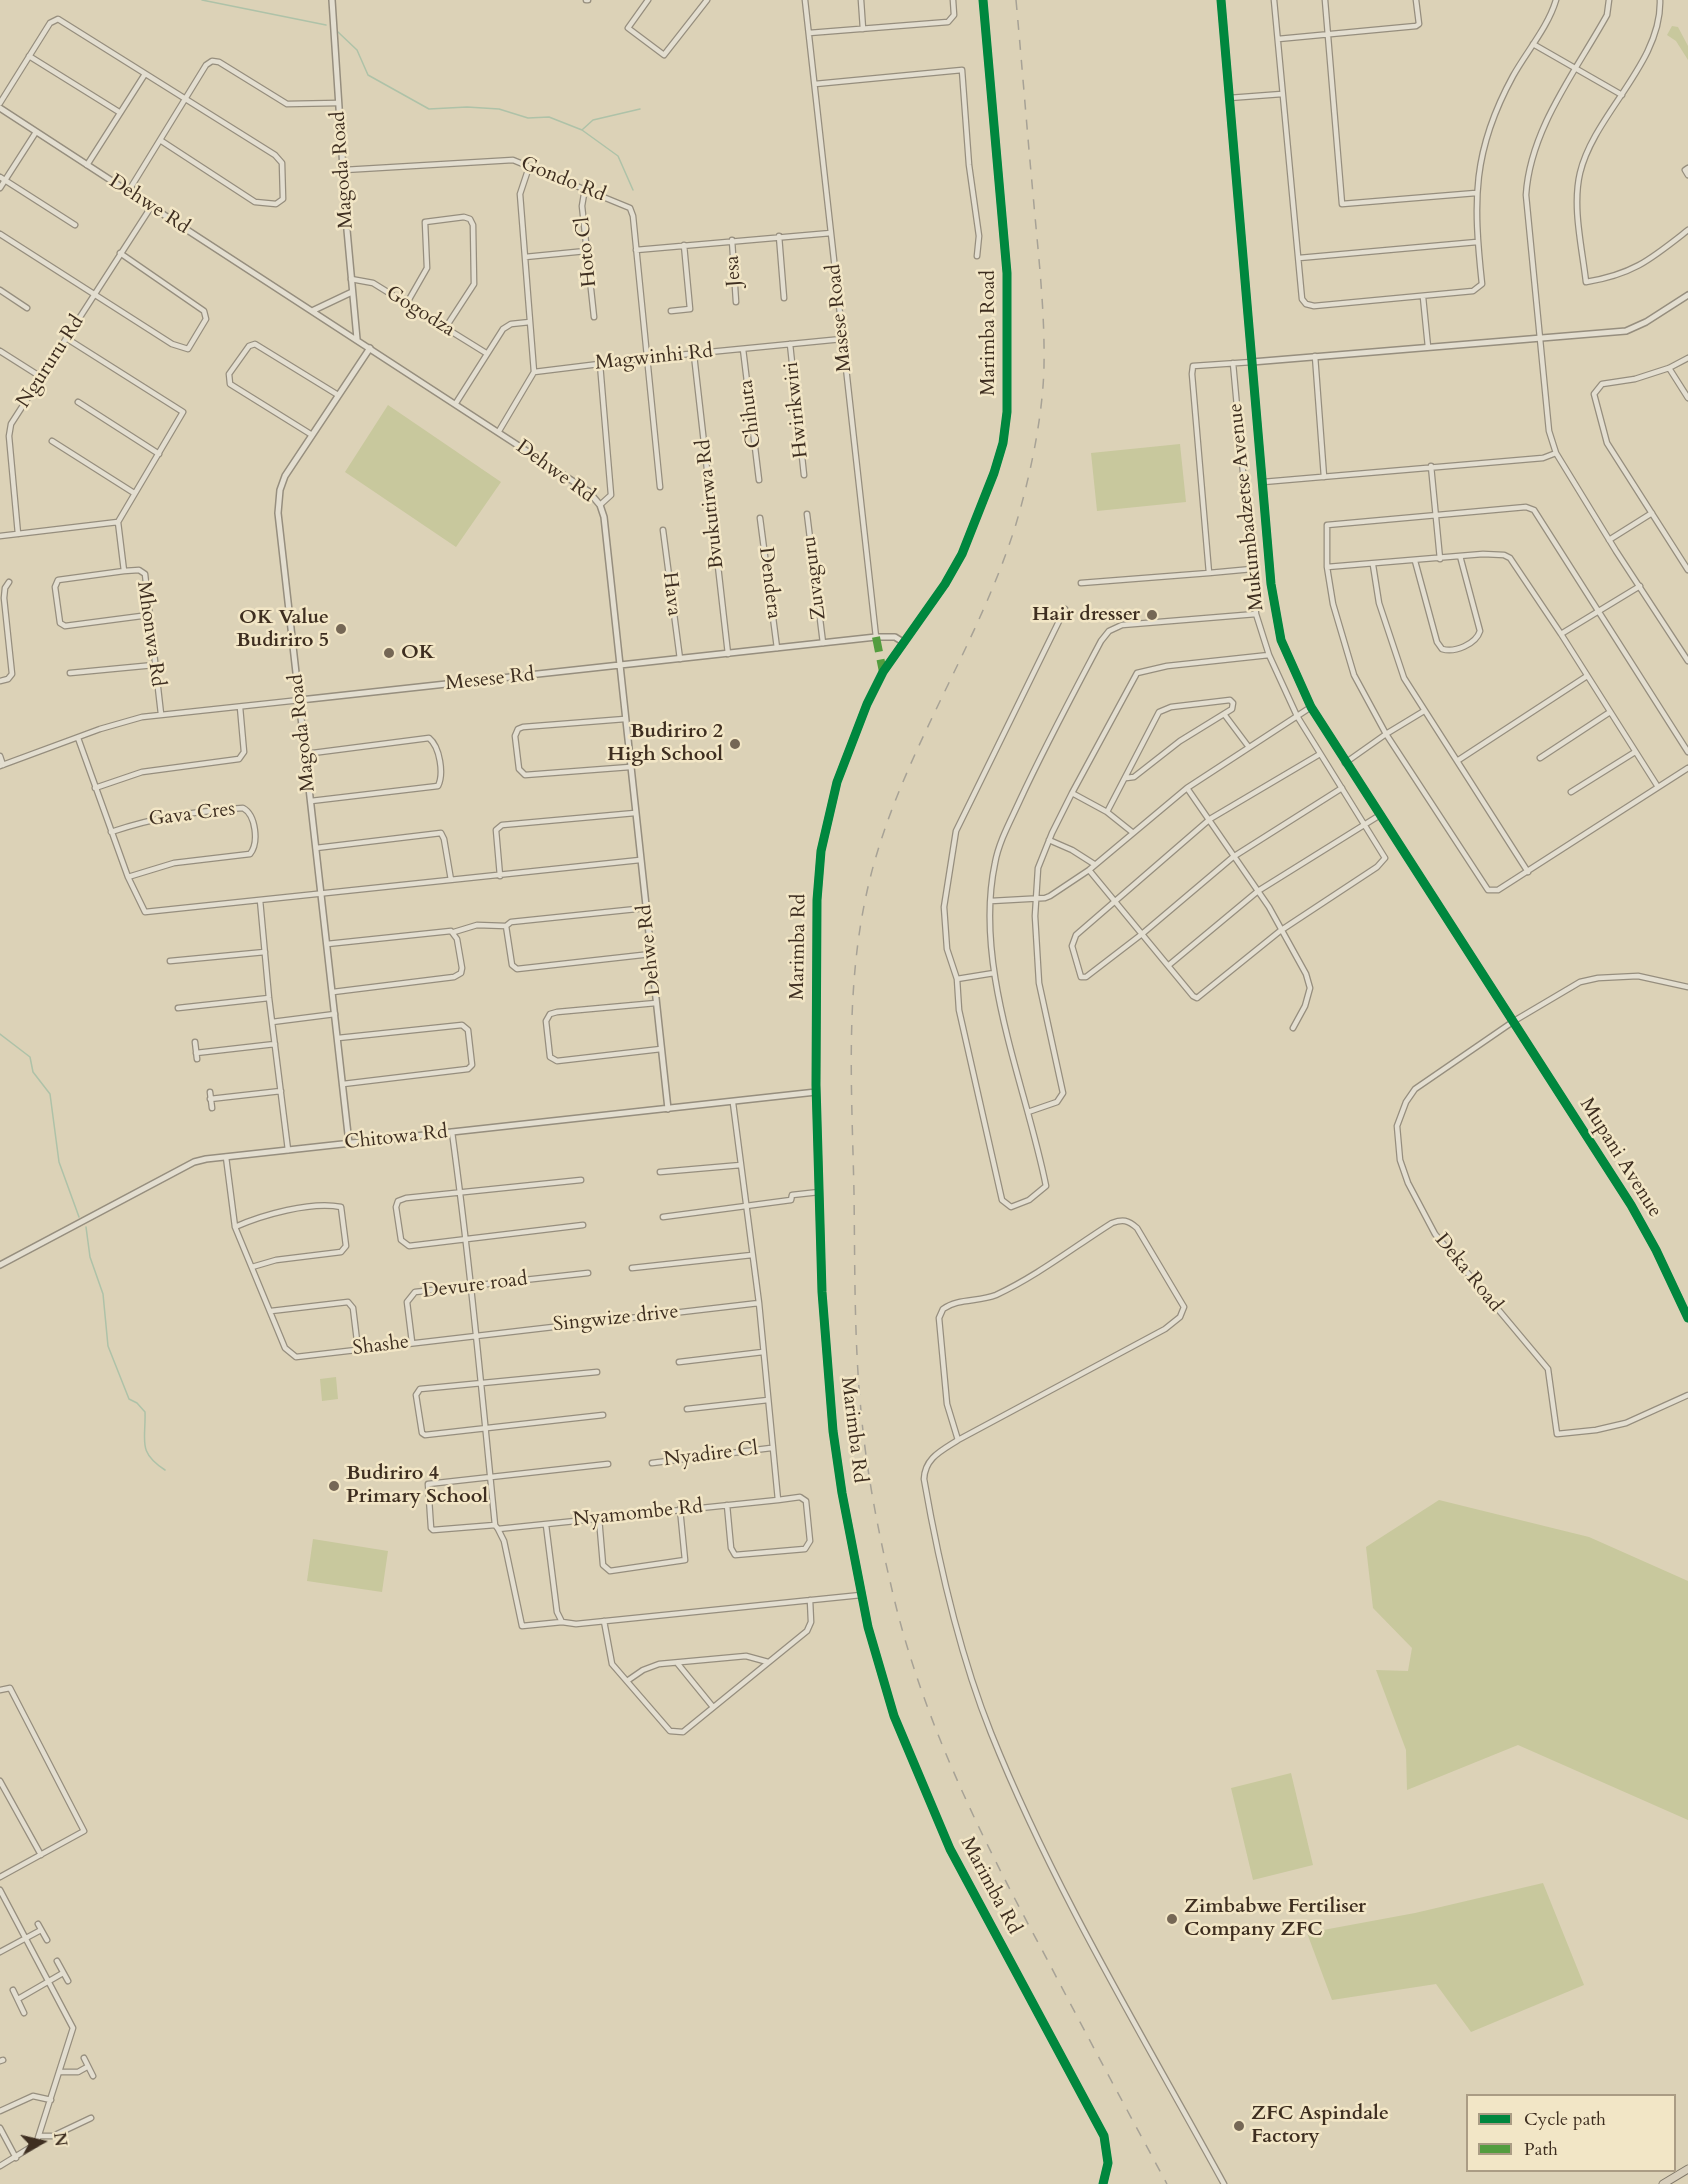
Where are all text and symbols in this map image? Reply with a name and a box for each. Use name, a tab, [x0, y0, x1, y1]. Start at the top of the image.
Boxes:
street label: Magoda Road	[327, 110, 359, 230]
street label: Gondo Rd	[517, 152, 609, 208]
street label: Dehwe Rd	[104, 170, 194, 240]
street label: Hoto Cl	[571, 216, 603, 288]
street label: Jesa	[721, 255, 747, 287]
street label: Masese Road	[822, 263, 858, 373]
street label: Marimba Road	[977, 270, 1001, 396]
street label: Gogodza	[381, 281, 459, 343]
street label: Ngururu Rd	[12, 311, 90, 413]
street label: Magwinhi Rd	[594, 340, 714, 376]
street label: Hwirikwiri	[780, 361, 814, 459]
street label: Chihuta	[735, 378, 767, 450]
street label: Mukumbadzetse Avenue	[1224, 402, 1270, 612]
street label: Dehwe Rd	[511, 435, 599, 509]
street label: Bvukutirwa Rd	[692, 438, 730, 570]
street label: Zuvaguru	[798, 535, 832, 621]
street label: Dendera	[753, 546, 785, 620]
street label: Hava	[656, 571, 686, 617]
street label: Mhonwa Rd	[131, 580, 169, 688]
place label: Hair dresser	[1032, 603, 1140, 627]
place label: OK Value Budiriro 5	[236, 606, 329, 653]
marker: Hair dresser	[1145, 608, 1159, 622]
marker: OK Value Budiriro 5	[334, 622, 348, 636]
place label: OK	[401, 641, 435, 665]
marker: OK	[382, 646, 396, 660]
street label: Mesese Rd	[444, 663, 536, 697]
street label: Magoda Road	[285, 673, 321, 793]
place label: Budiriro 2 High School	[607, 720, 723, 767]
marker: Budiriro 2 High School	[728, 737, 742, 751]
street label: Gava Cres	[147, 798, 237, 832]
street label: Marimba Rd	[786, 894, 812, 1000]
street label: Dehwe Rd	[633, 903, 667, 997]
street label: Mupani Avenue	[1574, 1094, 1666, 1222]
street label: Chitowa Rd	[343, 1121, 449, 1155]
street label: Deka Road	[1429, 1229, 1507, 1317]
street label: Devure road	[421, 1268, 529, 1304]
street label: Singwize drive	[552, 1300, 680, 1338]
street label: Shashe	[352, 1331, 410, 1361]
street label: Marimba Rd	[835, 1376, 871, 1484]
street label: Nyadire Cl	[663, 1437, 759, 1473]
place label: Budiriro 4 Primary School	[346, 1462, 488, 1509]
marker: Budiriro 4 Primary School	[327, 1479, 341, 1493]
street label: Nyamombe Rd	[572, 1495, 704, 1533]
street label: Marimba Rd	[954, 1833, 1026, 1939]
place label: Zimbabwe Fertiliser Company ZFC	[1184, 1895, 1366, 1942]
marker: Zimbabwe Fertiliser Company ZFC	[1165, 1912, 1179, 1926]
legend	[1466, 2094, 1676, 2172]
place label: ZFC Aspindale Factory	[1251, 2102, 1389, 2149]
text: Cycle path	[1524, 2107, 1606, 2132]
north arrow	[12, 2112, 72, 2172]
marker: ZFC Aspindale Factory	[1232, 2119, 1246, 2133]
text: N	[48, 2131, 72, 2148]
text: Path	[1524, 2137, 1558, 2162]

